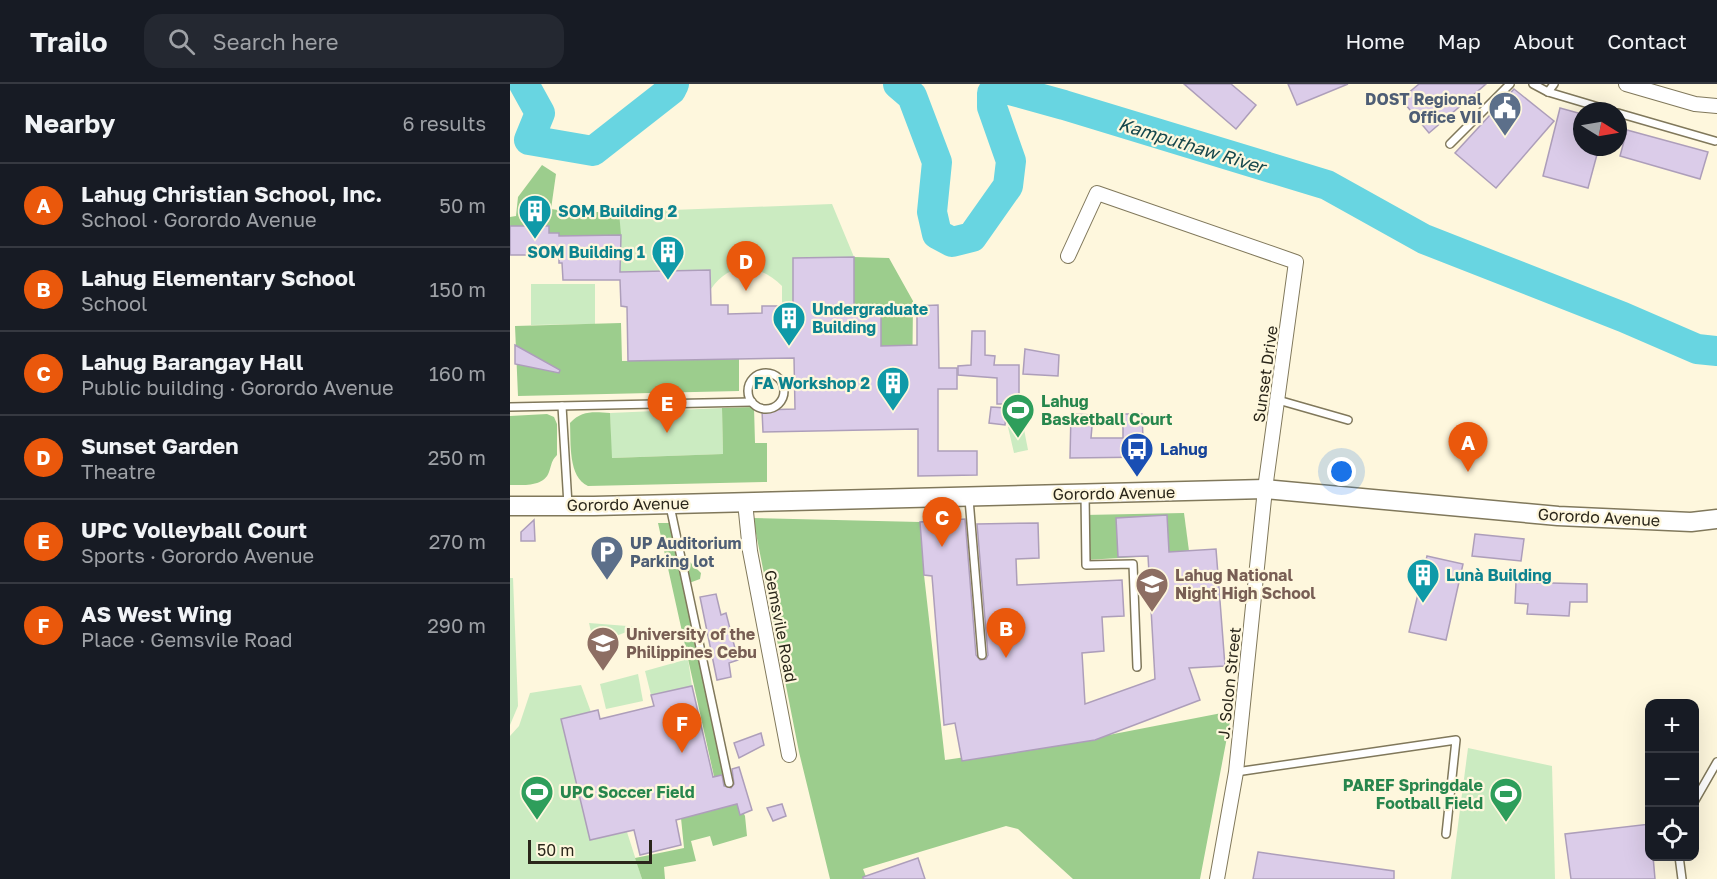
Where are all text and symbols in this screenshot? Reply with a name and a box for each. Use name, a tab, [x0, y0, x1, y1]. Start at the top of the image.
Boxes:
search box	[144, 14, 564, 68]
text: Trailo	[30, 25, 108, 58]
icon: search	[165, 25, 198, 58]
text: Search here	[213, 28, 339, 55]
text: Home	[1345, 28, 1405, 54]
text: Map	[1438, 28, 1481, 54]
text: About	[1514, 28, 1574, 54]
text: Contact	[1607, 28, 1687, 54]
place label: DOST Regional Office VII	[1365, 89, 1483, 127]
public building icon: DOST Regional Office VII	[1487, 90, 1523, 137]
north arrow	[1573, 102, 1627, 156]
text: Nearby	[24, 108, 115, 139]
text: 6 results	[402, 111, 486, 135]
water label: Kamputhaw River	[1116, 112, 1271, 179]
text: Lahug Christian School, Inc.	[81, 180, 382, 207]
text: A	[36, 193, 51, 217]
text: 50 m	[439, 193, 486, 217]
building icon: SOM Building 2	[517, 193, 553, 240]
place label: SOM Building 2	[558, 201, 677, 221]
text: School · Gorordo Avenue	[81, 207, 317, 231]
building icon: SOM Building 1	[650, 234, 686, 281]
place label: SOM Building 1	[527, 242, 645, 262]
pin: D	[726, 242, 766, 291]
text: Lahug Elementary School	[81, 264, 355, 291]
text: B	[36, 277, 51, 301]
text: 150 m	[430, 277, 486, 301]
text: School	[81, 291, 147, 315]
place label: Undergraduate Building	[812, 299, 928, 337]
building icon: Undergraduate Building	[771, 300, 807, 347]
street label: Sunset Drive	[1248, 324, 1282, 424]
text: Lahug Barangay Hall	[81, 348, 303, 375]
text: C	[36, 361, 51, 385]
text: 160 m	[429, 361, 486, 385]
building icon: FA Workshop 2	[875, 365, 911, 412]
place label: FA Workshop 2	[754, 373, 870, 393]
text: Public building · Gorordo Avenue	[81, 375, 394, 399]
pin: E	[648, 384, 686, 433]
place label: Lahug Basketball Court	[1041, 391, 1173, 429]
sports icon: Lahug Basketball Court	[1000, 392, 1036, 439]
pin: A	[1448, 422, 1488, 472]
bus stop icon: Lahug	[1119, 431, 1155, 478]
text: Sunset Garden	[81, 432, 239, 459]
place label: Lahug	[1160, 439, 1208, 459]
text: D	[36, 445, 51, 469]
text: 250 m	[428, 445, 486, 469]
your location	[1327, 457, 1356, 486]
text: Theatre	[81, 459, 156, 483]
street label: Gorordo Avenue	[1053, 482, 1175, 504]
street label: Gorordo Avenue	[567, 493, 689, 515]
pin: C	[922, 498, 962, 547]
street label: Gorordo Avenue	[1537, 504, 1661, 530]
text: UPC Volleyball Court	[81, 516, 307, 543]
text: E	[37, 529, 50, 553]
text: 270 m	[429, 529, 486, 553]
place label: UP Auditorium Parking lot	[630, 533, 741, 571]
parking icon: UP Auditorium Parking lot	[589, 534, 625, 581]
text: Sports · Gorordo Avenue	[81, 543, 314, 567]
building icon: Lunà Building	[1405, 557, 1441, 604]
place label: Lahug National Night High School	[1175, 565, 1316, 603]
place label: Lunà Building	[1446, 565, 1552, 585]
school or university icon: Lahug National Night High School	[1134, 566, 1170, 613]
street label: Gemsvile Road	[760, 568, 802, 684]
text: AS West Wing	[81, 600, 232, 627]
pin: B	[986, 608, 1026, 658]
text: F	[38, 613, 49, 637]
text: 290 m	[427, 613, 486, 637]
place label: University of the Philippines Cebu	[626, 624, 757, 662]
school or university icon: University of the Philippines Cebu	[585, 625, 621, 672]
street label: J. Solon Street	[1213, 626, 1245, 740]
text: Place · Gemsvile Road	[81, 627, 293, 651]
map controls	[1645, 699, 1699, 861]
button: +	[1645, 699, 1699, 753]
pin: F	[662, 704, 702, 753]
button: −	[1645, 753, 1699, 807]
sports icon: UPC Soccer Field	[519, 774, 555, 821]
place label: PAREF Springdale Football Field	[1343, 775, 1483, 813]
sports icon: PAREF Springdale Football Field	[1488, 776, 1524, 823]
place label: UPC Soccer Field	[560, 782, 695, 802]
button: locate	[1645, 807, 1699, 861]
scale bar	[528, 837, 652, 864]
text: 50 m	[537, 840, 574, 860]

